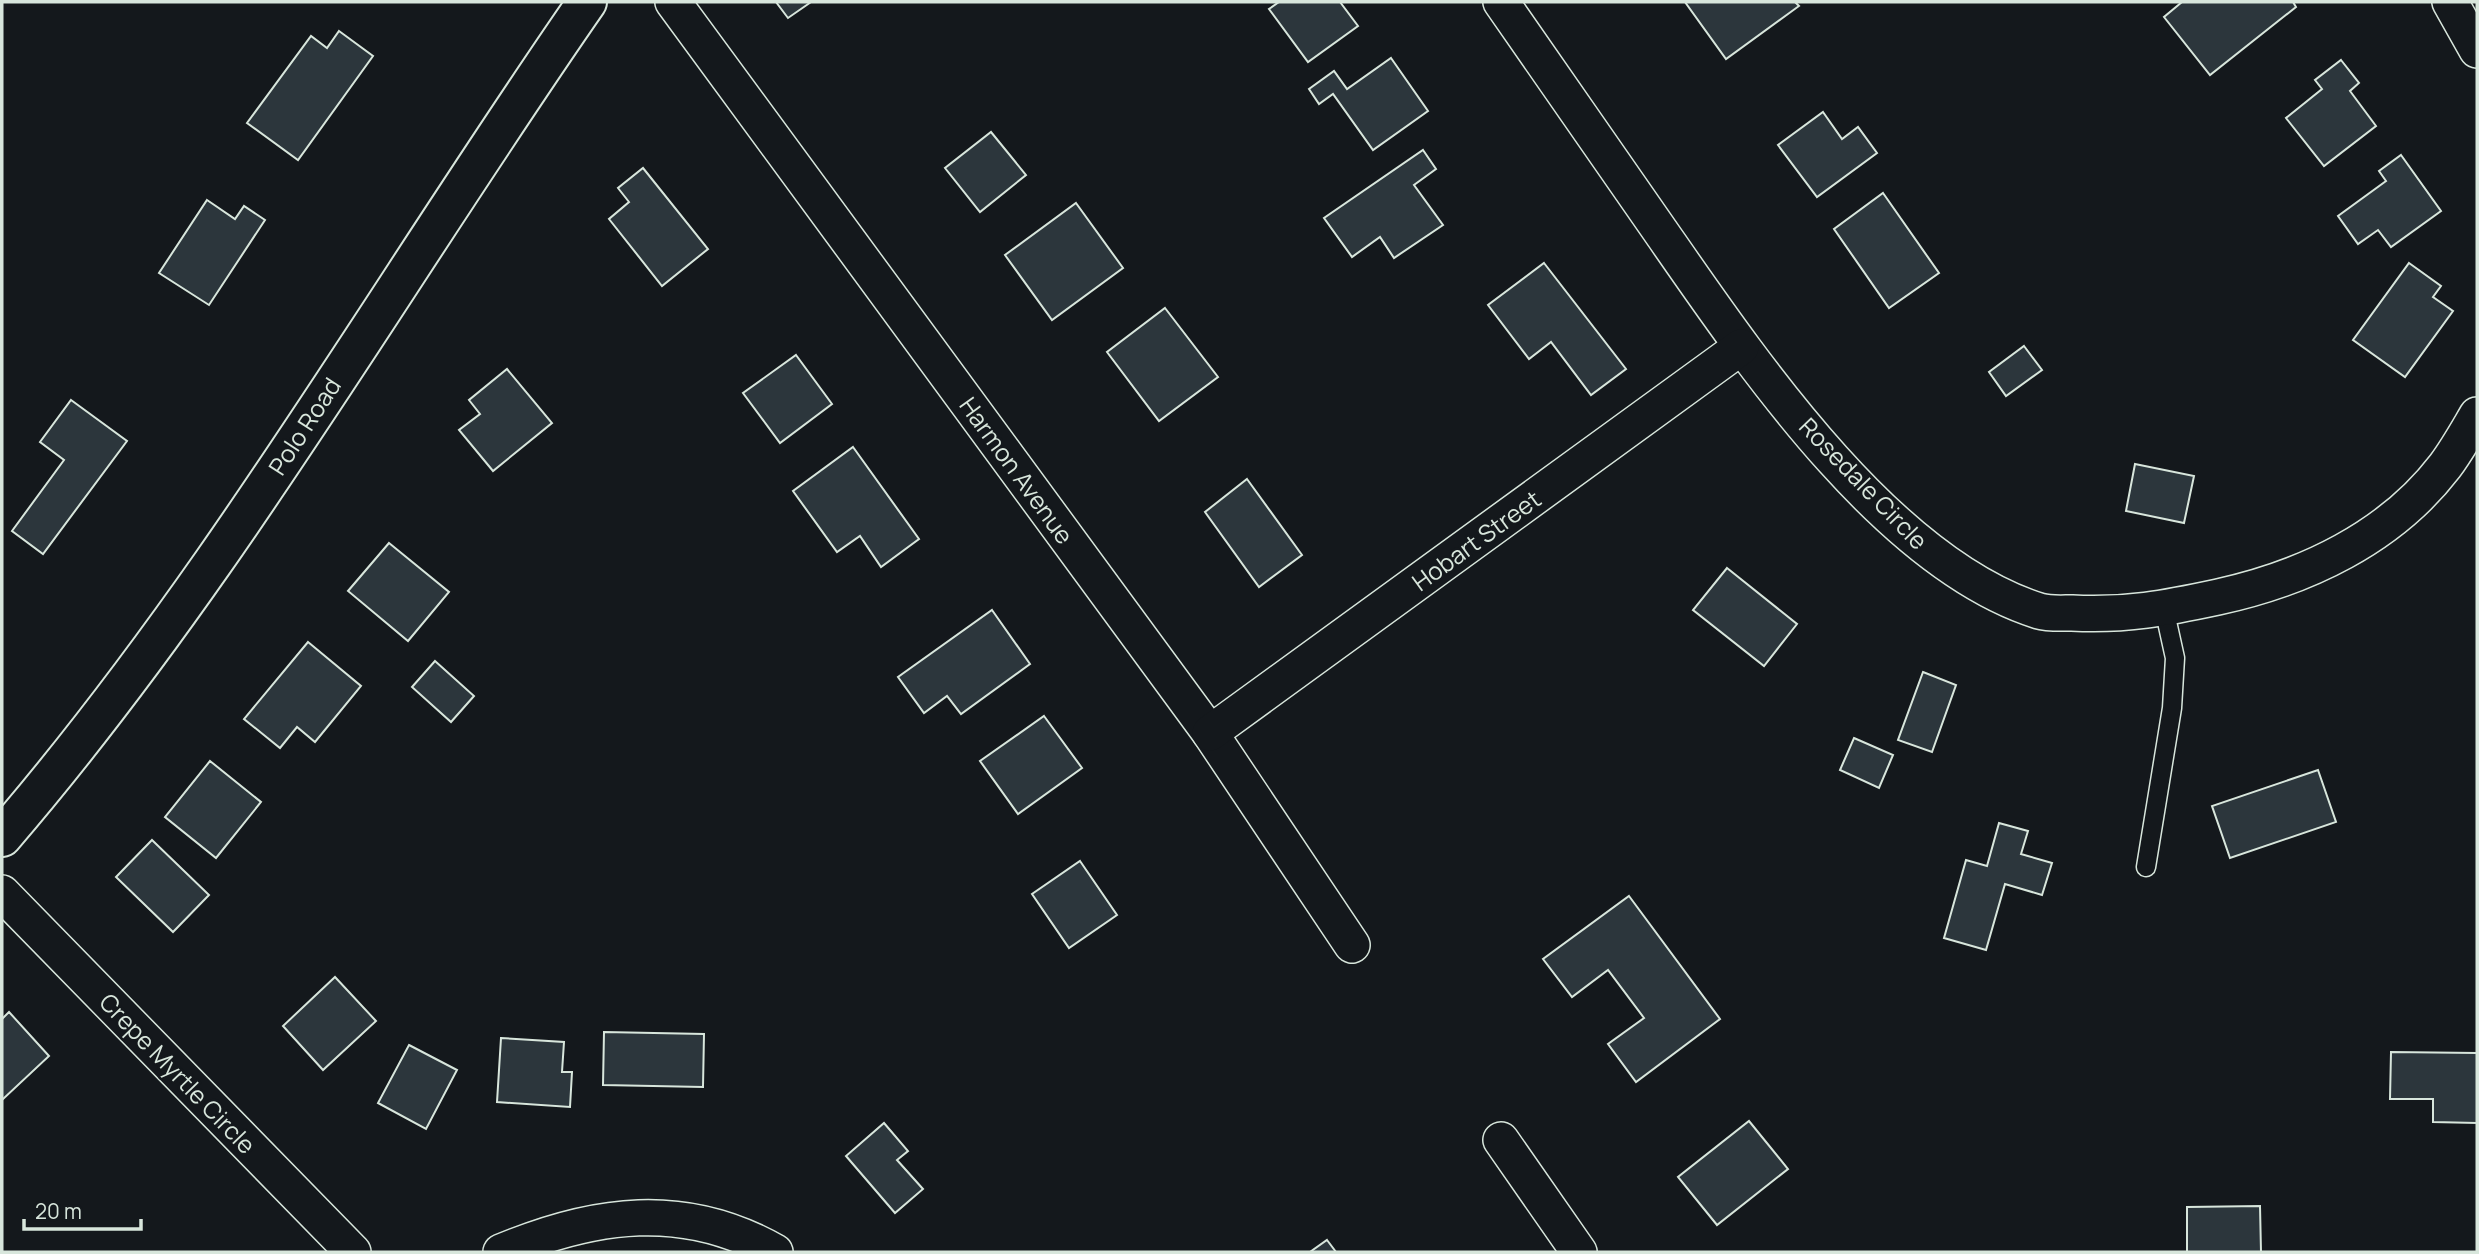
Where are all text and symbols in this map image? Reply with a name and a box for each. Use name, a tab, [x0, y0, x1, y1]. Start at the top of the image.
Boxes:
street label: Polo Road	[260, 371, 348, 481]
street label: Harmon Avenue	[952, 390, 1082, 550]
street label: Rosedale Circle	[1793, 410, 1935, 556]
street label: Hobart Street	[1405, 482, 1547, 598]
street label: Crepe Myrtle Circle	[93, 985, 263, 1161]
scale bar	[24, 1188, 142, 1232]
text: 20 m	[35, 1197, 82, 1225]

